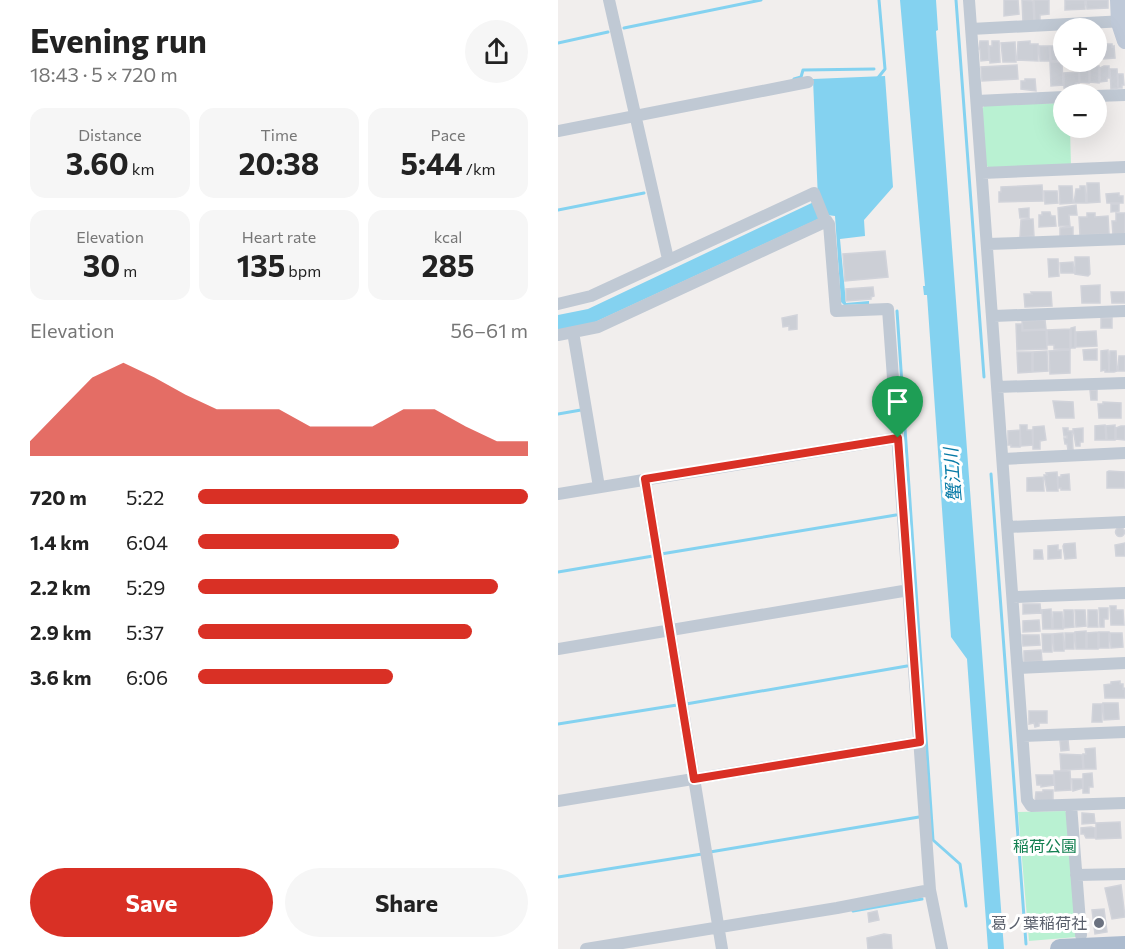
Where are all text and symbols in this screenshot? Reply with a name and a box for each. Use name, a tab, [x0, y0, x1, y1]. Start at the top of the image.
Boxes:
map controls	[1053, 18, 1107, 138]
button: +	[1053, 18, 1107, 72]
text: Evening run	[30, 19, 207, 60]
button: share	[465, 20, 528, 83]
text: 18:43 · 5 × 720 m	[30, 62, 178, 86]
button: −	[1053, 84, 1107, 138]
text: Distance	[78, 125, 142, 144]
text: Time	[261, 125, 297, 144]
text: Pace	[431, 125, 465, 144]
text: 3.60	[66, 144, 129, 181]
text: 20:38	[239, 144, 319, 181]
text: 5:44	[400, 144, 463, 181]
text: km	[129, 159, 154, 178]
text: /km	[463, 159, 496, 178]
text: Elevation	[76, 227, 144, 246]
text: Heart rate	[242, 227, 316, 246]
text: kcal	[434, 227, 462, 246]
text: 30	[83, 246, 120, 283]
text: 135	[237, 246, 285, 283]
text: 285	[422, 246, 474, 283]
text: m	[120, 261, 137, 280]
text: bpm	[285, 261, 321, 280]
text: Elevation	[30, 318, 115, 342]
text: 56–61 m	[451, 318, 528, 342]
pin	[872, 376, 923, 438]
icon: arrive	[881, 385, 914, 418]
water label: 蟹江川	[939, 445, 965, 503]
text: 720 m	[30, 485, 87, 509]
text: 5:22	[126, 485, 164, 509]
text: 1.4 km	[30, 530, 89, 554]
text: 6:04	[126, 530, 168, 554]
text: 2.2 km	[30, 575, 91, 599]
text: 5:29	[126, 575, 165, 599]
text: 2.9 km	[30, 620, 91, 644]
text: 5:37	[126, 620, 164, 644]
text: 3.6 km	[30, 665, 91, 689]
text: 6:06	[126, 665, 168, 689]
park label: 稲荷公園	[1013, 836, 1077, 855]
button: Save	[30, 868, 273, 937]
button: Share	[285, 868, 528, 937]
place label: 葛ノ葉稲荷社	[991, 913, 1087, 932]
marker: 葛ノ葉稲荷社	[1092, 916, 1106, 930]

